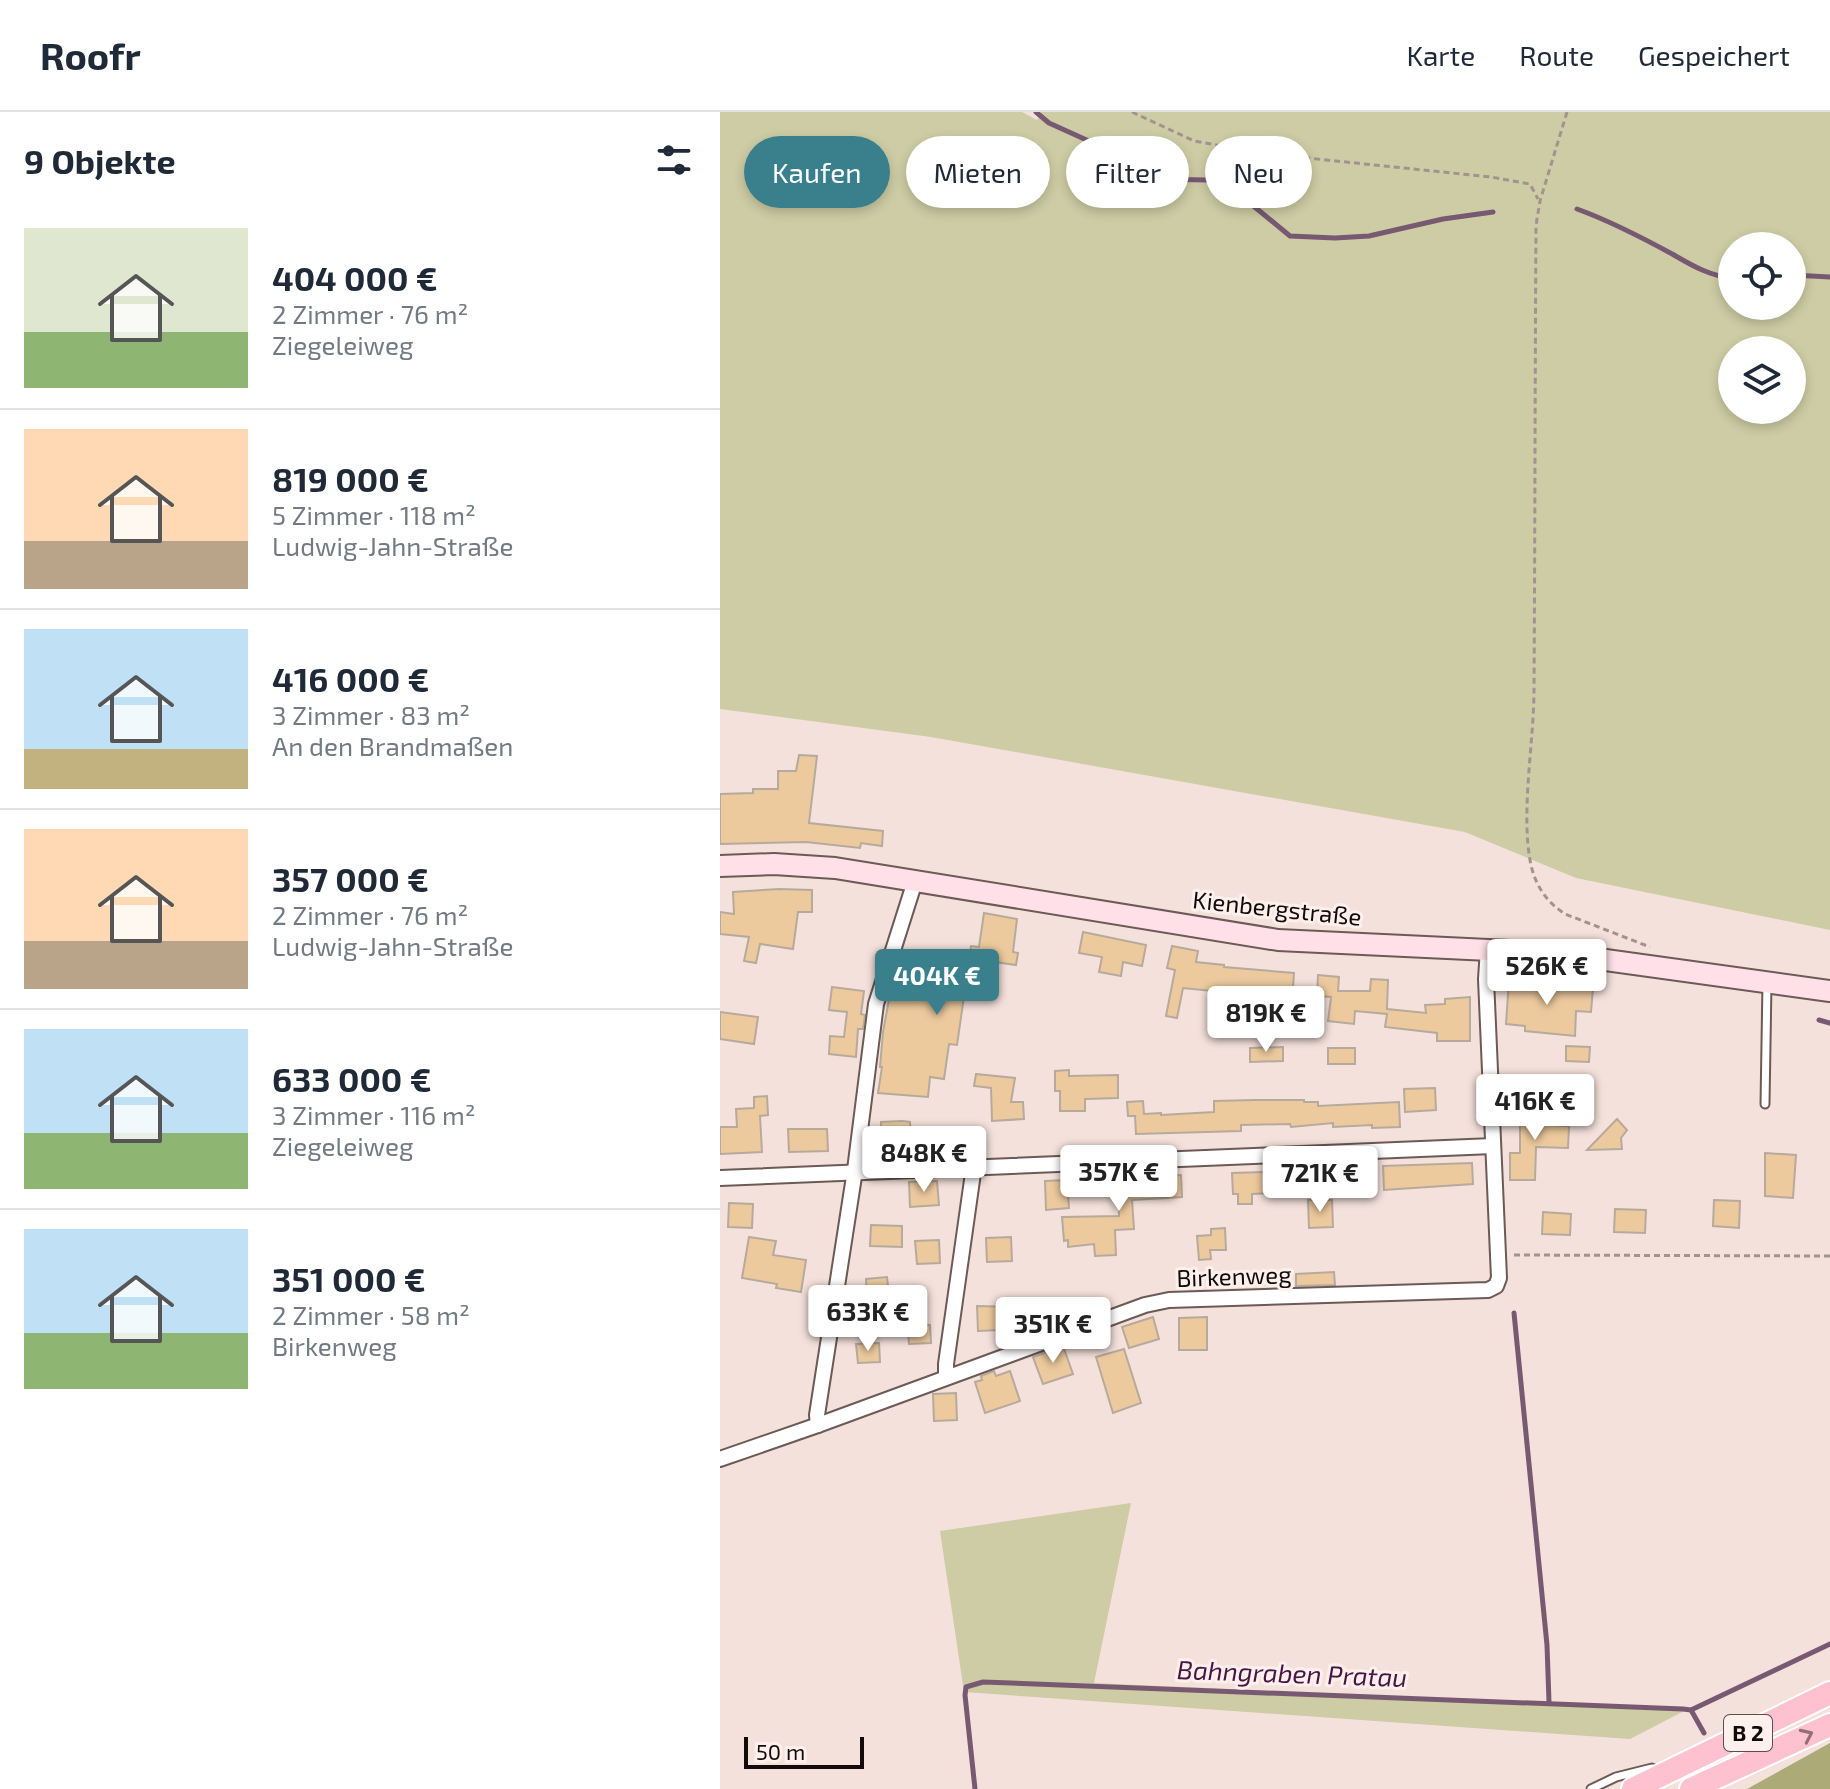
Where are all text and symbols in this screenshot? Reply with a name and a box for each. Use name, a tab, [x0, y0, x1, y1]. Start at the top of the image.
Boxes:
text: Roofr	[40, 32, 141, 78]
text: Karte	[1406, 38, 1475, 72]
text: Route	[1519, 38, 1594, 72]
text: Gespeichert	[1638, 38, 1790, 72]
chip: Kaufen	[744, 136, 890, 208]
chip: Mieten	[906, 136, 1050, 208]
chip: Filter	[1066, 136, 1189, 208]
chip: Neu	[1205, 136, 1312, 208]
icon: filters	[652, 138, 696, 182]
text: 9 Objekte	[24, 140, 176, 181]
map controls	[1718, 232, 1806, 424]
button: locate	[1718, 232, 1806, 320]
text: 404 000 €	[272, 257, 438, 298]
icon: home	[88, 260, 184, 356]
text: 2 Zimmer · 76 m²	[272, 298, 468, 329]
text: Ziegeleiweg	[272, 329, 413, 360]
button: layers	[1718, 336, 1806, 424]
text: 819 000 €	[272, 458, 429, 499]
icon: home	[88, 461, 184, 557]
text: 5 Zimmer · 118 m²	[272, 499, 476, 530]
text: Ludwig-Jahn-Straße	[272, 530, 513, 561]
text: 416 000 €	[272, 658, 429, 699]
icon: home	[88, 661, 184, 757]
text: 3 Zimmer · 83 m²	[272, 699, 470, 730]
text: An den Brandmaßen	[272, 730, 513, 761]
text: 357 000 €	[272, 858, 429, 899]
icon: home	[88, 861, 184, 957]
street label: Kienbergstraße	[1191, 884, 1363, 931]
text: 2 Zimmer · 76 m²	[272, 899, 468, 930]
text: Ludwig-Jahn-Straße	[272, 930, 513, 961]
pin: 526K €	[1482, 939, 1612, 1007]
pin: 404K €	[872, 949, 1002, 1017]
text: 526K €	[1505, 949, 1589, 980]
text: 404K €	[893, 959, 981, 990]
pin: 819K €	[1201, 986, 1331, 1054]
text: 819K €	[1225, 996, 1307, 1027]
text: 633 000 €	[272, 1058, 432, 1099]
icon: home	[88, 1061, 184, 1157]
pin: 416K €	[1470, 1074, 1600, 1142]
text: 416K €	[1494, 1084, 1576, 1115]
text: 3 Zimmer · 116 m²	[272, 1099, 475, 1130]
pin: 848K €	[859, 1126, 989, 1194]
text: Ziegeleiweg	[272, 1130, 413, 1161]
text: 848K €	[880, 1136, 968, 1167]
pin: 357K €	[1054, 1145, 1184, 1213]
pin: 721K €	[1255, 1146, 1385, 1214]
text: 357K €	[1078, 1155, 1160, 1186]
text: 721K €	[1281, 1156, 1359, 1187]
text: 351 000 €	[272, 1258, 426, 1299]
street label: Birkenweg	[1176, 1259, 1292, 1292]
icon: home	[88, 1261, 184, 1357]
pin: 633K €	[803, 1285, 933, 1353]
text: 633K €	[826, 1295, 910, 1326]
pin: 351K €	[988, 1297, 1118, 1365]
text: 2 Zimmer · 58 m²	[272, 1299, 470, 1330]
text: 351K €	[1014, 1307, 1092, 1338]
text: Birkenweg	[272, 1330, 397, 1361]
water label: Bahngraben Pratau	[1176, 1653, 1408, 1692]
road number: B 2	[1724, 1715, 1772, 1751]
one-way arrow	[1799, 1729, 1814, 1745]
scale bar	[744, 1733, 864, 1769]
text: 50 m	[756, 1738, 805, 1764]

